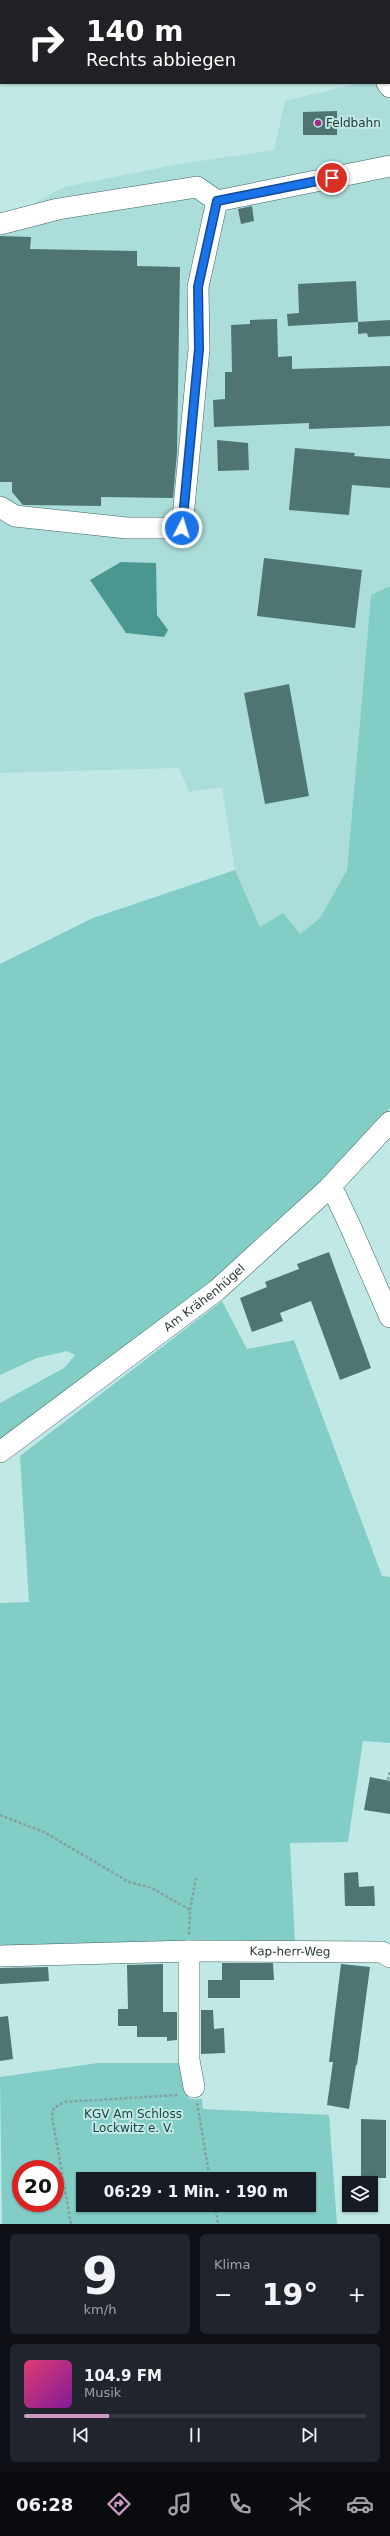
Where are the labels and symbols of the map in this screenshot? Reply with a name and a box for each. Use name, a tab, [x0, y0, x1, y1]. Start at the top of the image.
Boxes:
place label: Feldbahn	[326, 116, 381, 130]
marker: Feldbahn	[313, 118, 323, 128]
pin	[315, 161, 349, 195]
position arrow	[161, 507, 203, 549]
street label: Am Krähenhügel	[161, 1261, 248, 1334]
street label: Kap-herr-Weg	[249, 1944, 331, 1959]
park label: KGV Am Schloss Lockwitz e. V.	[84, 2107, 182, 2135]
speed limit sign: 20	[12, 2160, 64, 2212]

